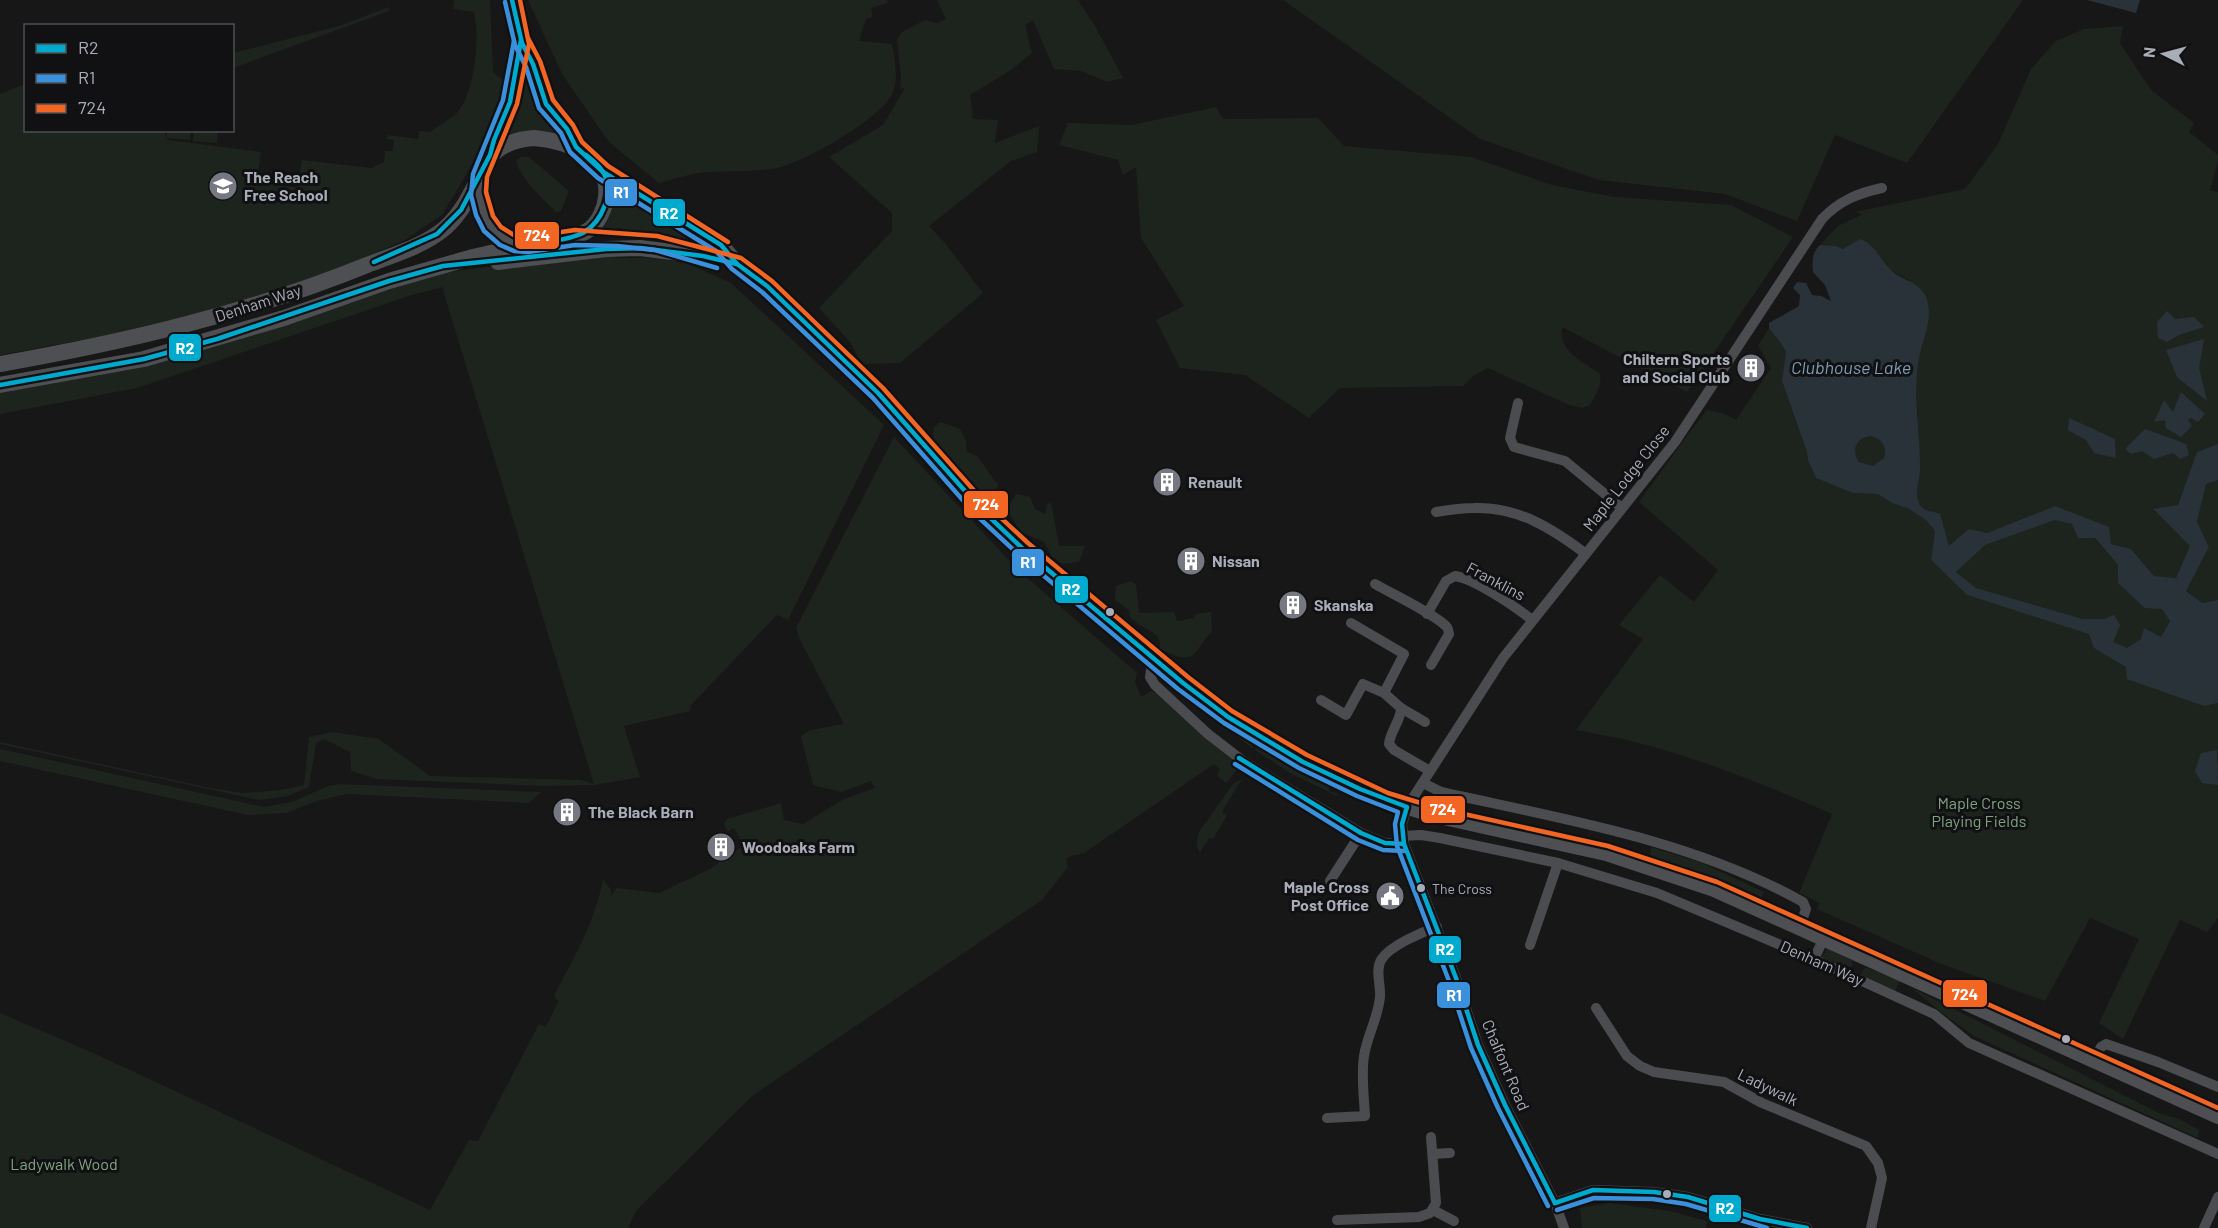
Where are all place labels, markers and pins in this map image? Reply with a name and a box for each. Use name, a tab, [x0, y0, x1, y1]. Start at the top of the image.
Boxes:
place label: The Reach Free School	[244, 167, 328, 204]
school or university icon: The Reach Free School	[207, 170, 239, 202]
place label: Chiltern Sports and Social Club	[1623, 349, 1730, 386]
building icon: Chiltern Sports and Social Club	[1735, 352, 1767, 384]
building icon: Renault	[1151, 466, 1183, 498]
place label: Renault	[1188, 472, 1242, 491]
building icon: Nissan	[1175, 545, 1207, 577]
place label: Nissan	[1212, 551, 1260, 570]
building icon: Skanska	[1277, 589, 1309, 621]
place label: Skanska	[1314, 595, 1374, 614]
unlabelled marker	[1104, 606, 1116, 618]
building icon: The Black Barn	[551, 796, 583, 828]
place label: The Black Barn	[588, 802, 694, 821]
building icon: Woodoaks Farm	[705, 831, 737, 863]
place label: Woodoaks Farm	[742, 837, 855, 856]
place label: Maple Cross Post Office	[1284, 877, 1369, 914]
public building icon: Maple Cross Post Office	[1374, 880, 1406, 912]
place label: The Cross	[1432, 880, 1492, 897]
marker: The Cross	[1415, 882, 1427, 894]
unlabelled marker	[2060, 1033, 2072, 1045]
unlabelled marker	[1661, 1188, 1673, 1200]

